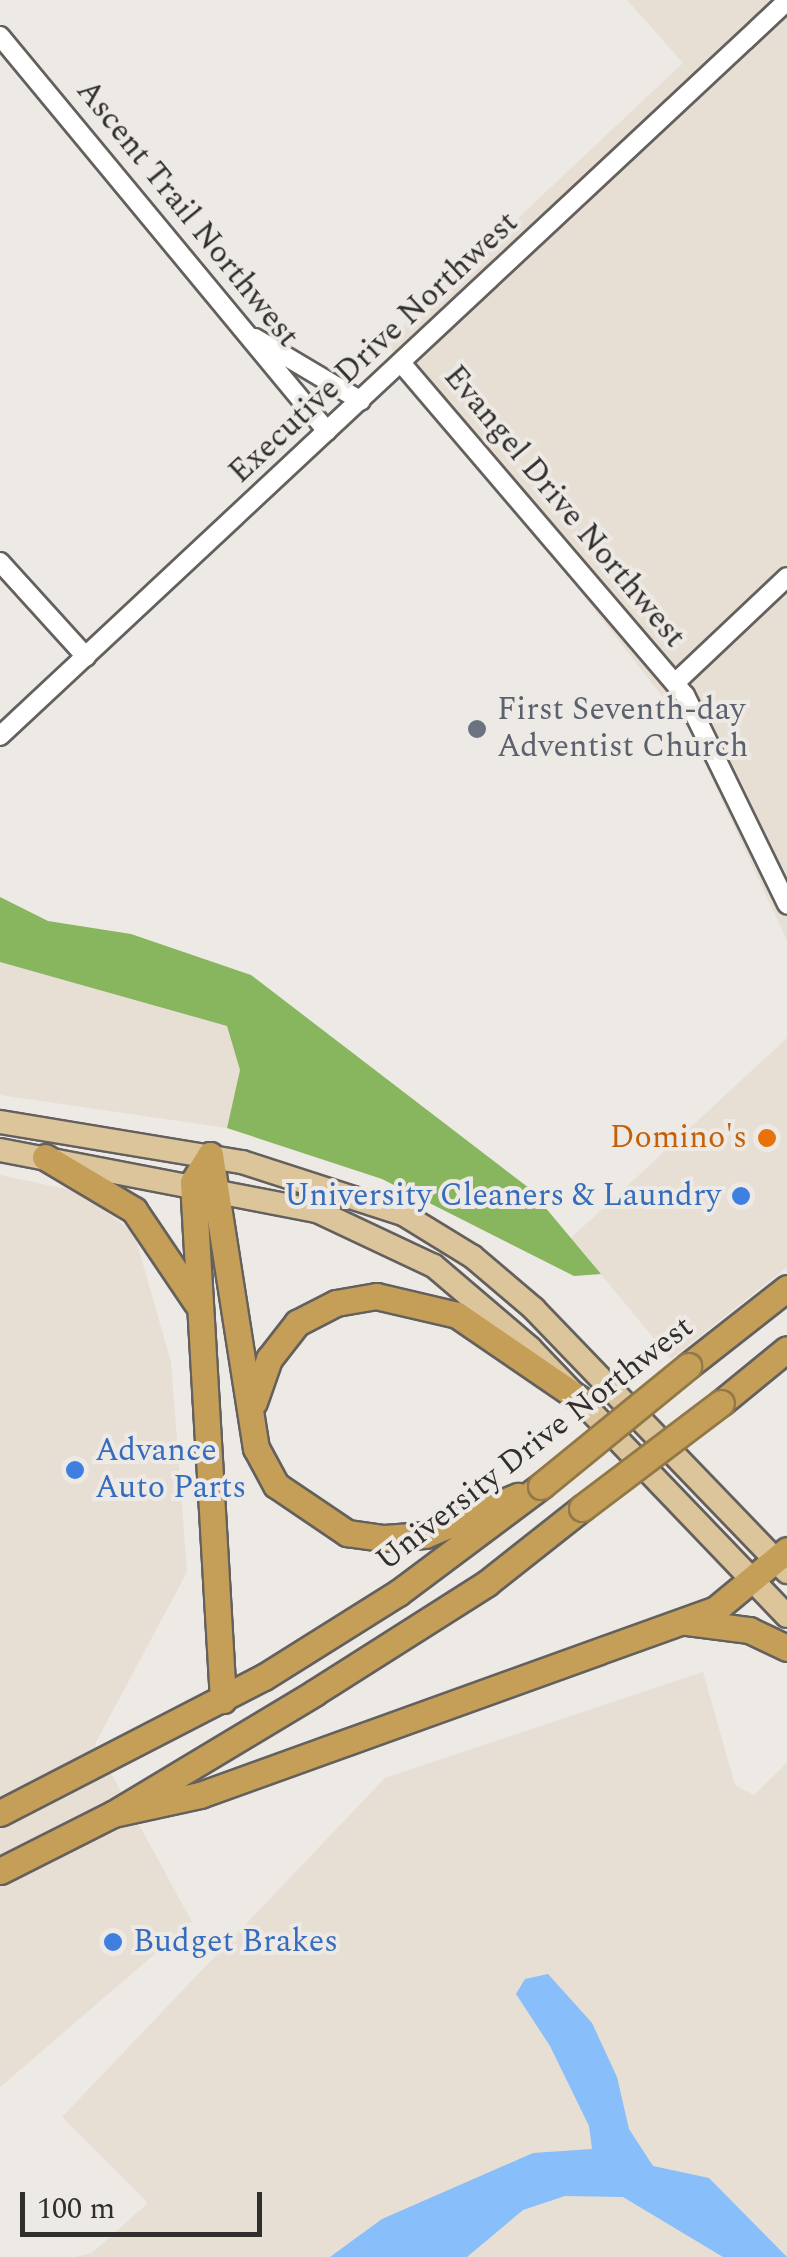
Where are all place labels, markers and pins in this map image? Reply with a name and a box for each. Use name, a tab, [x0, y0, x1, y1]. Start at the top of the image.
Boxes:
place label: First Seventh-day Adventist Church	[497, 692, 748, 767]
marker: First Seventh-day Adventist Church	[466, 718, 488, 740]
place label: Domino's	[610, 1119, 747, 1157]
marker: Domino's	[756, 1127, 778, 1149]
place label: University Cleaners & Laundry	[284, 1177, 721, 1215]
marker: University Cleaners & Laundry	[730, 1185, 752, 1207]
place label: Advance Auto Parts	[95, 1433, 246, 1508]
marker: Advance Auto Parts	[64, 1459, 86, 1481]
place label: Budget Brakes	[133, 1923, 338, 1961]
marker: Budget Brakes	[102, 1931, 124, 1953]

